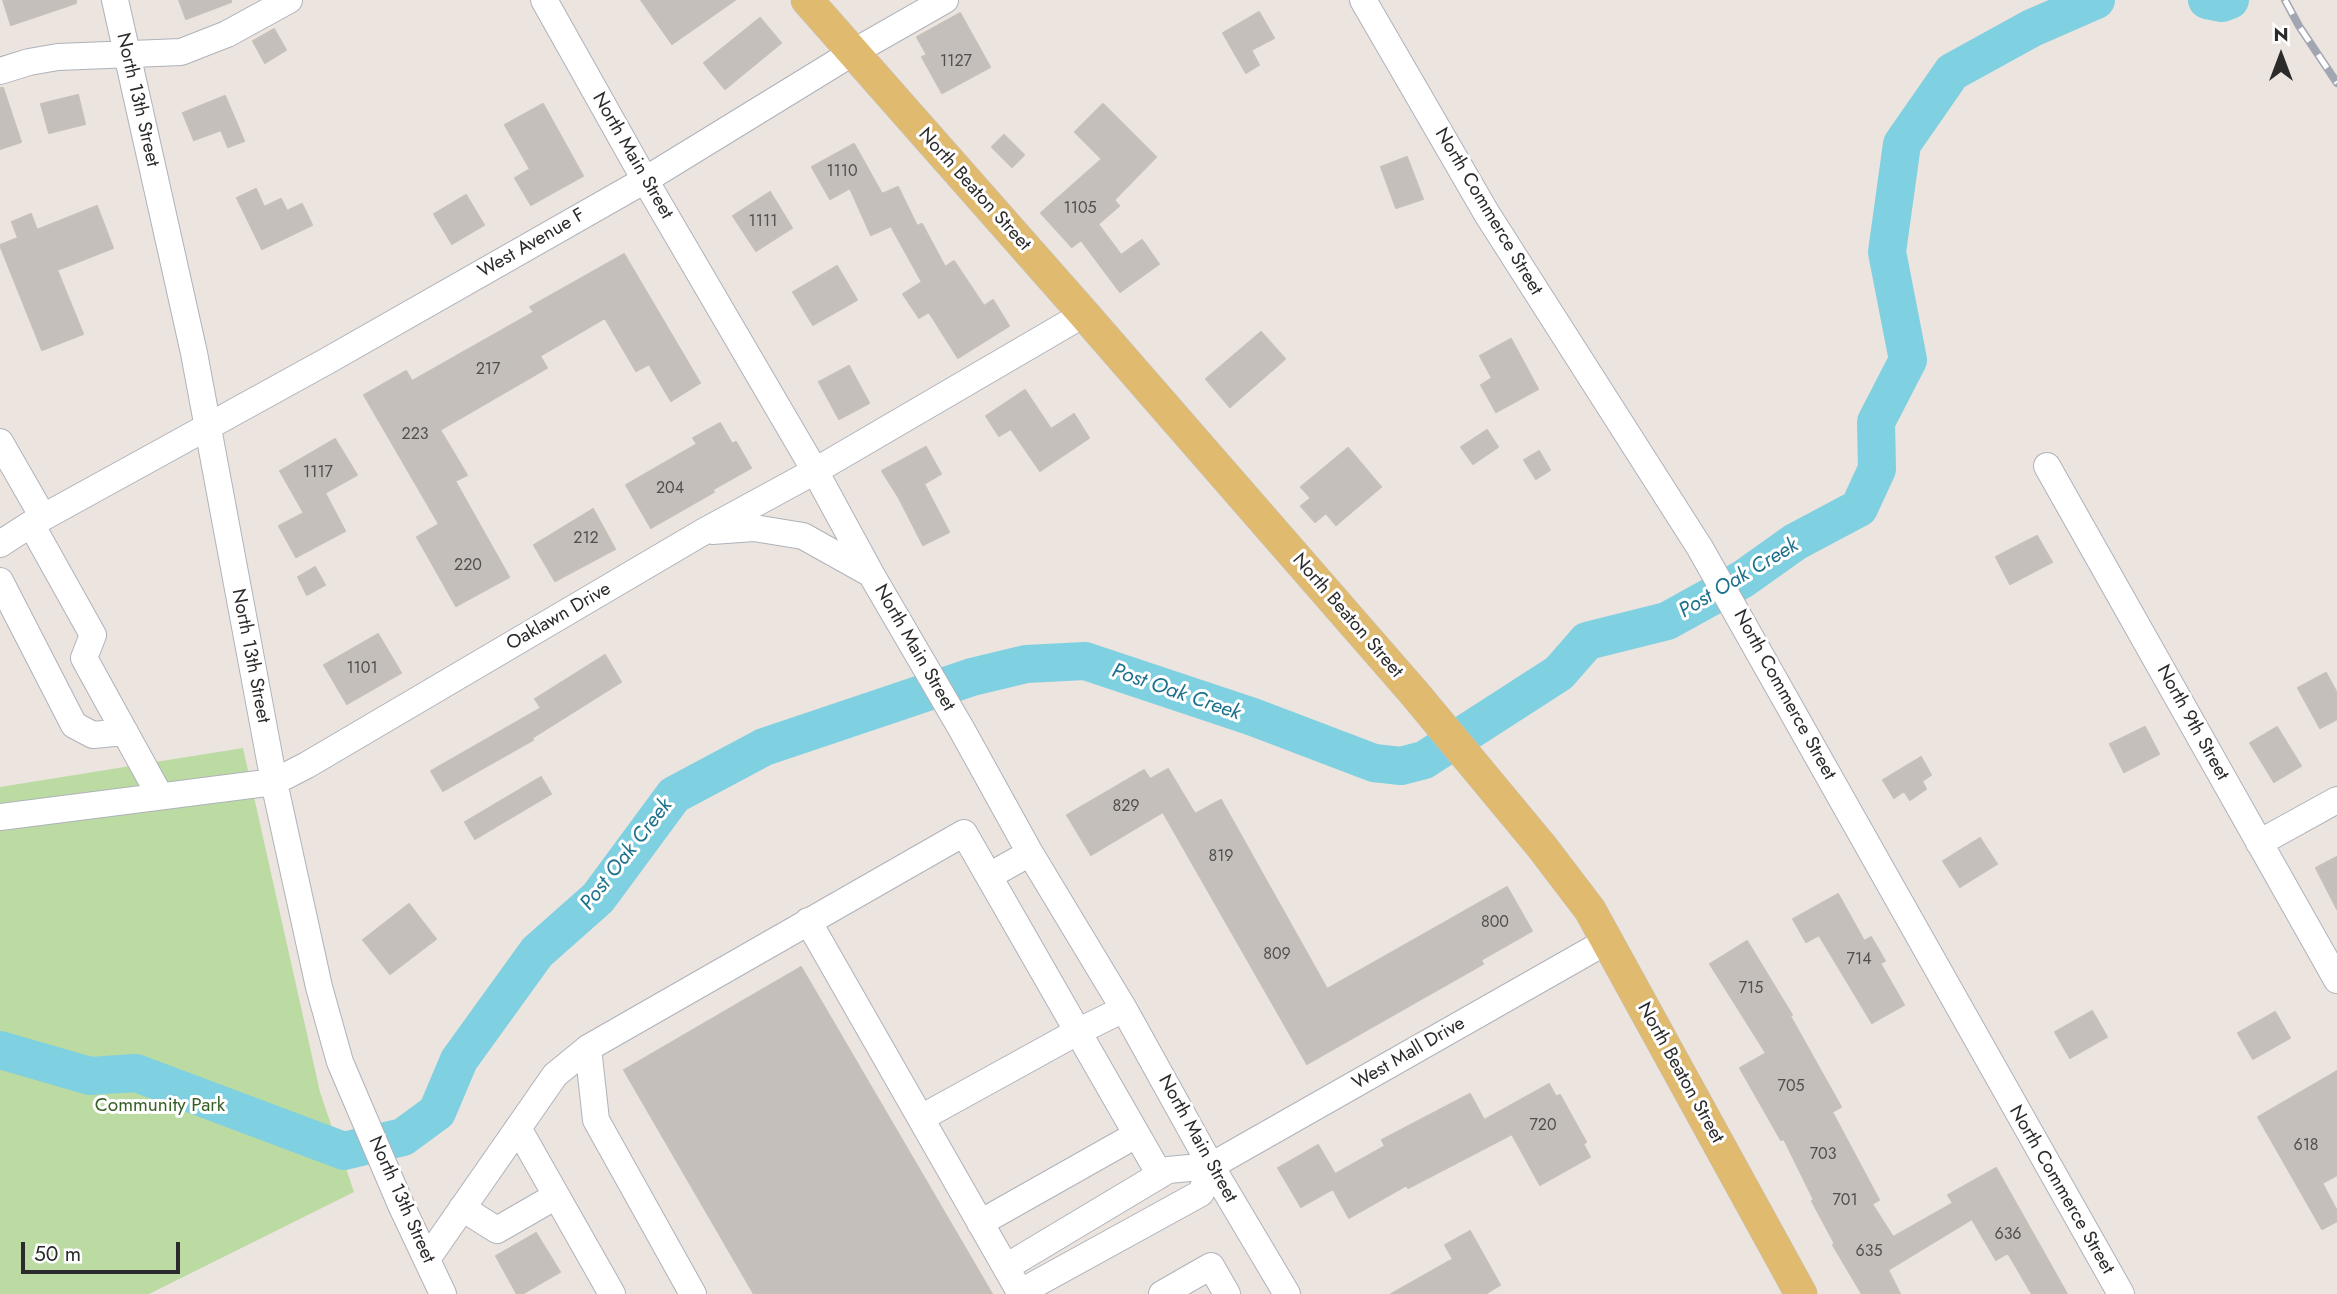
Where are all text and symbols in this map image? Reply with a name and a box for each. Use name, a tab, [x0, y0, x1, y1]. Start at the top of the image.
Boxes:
north arrow	[2246, 21, 2316, 91]
text: N	[2273, 21, 2289, 48]
street label: North 13th Street	[111, 31, 163, 169]
house number: 1127	[940, 52, 972, 72]
street label: North Main Street	[587, 89, 677, 223]
street label: North Beaton Street	[913, 124, 1035, 256]
street label: North Commerce Street	[1429, 124, 1547, 300]
house number: 1110	[826, 162, 858, 182]
house number: 1105	[1063, 199, 1097, 219]
street label: West Avenue F	[475, 204, 589, 284]
house number: 1111	[749, 212, 777, 232]
house number: 217	[476, 360, 500, 380]
house number: 223	[402, 425, 428, 445]
house number: 1117	[303, 463, 333, 483]
house number: 204	[656, 479, 684, 499]
house number: 212	[573, 529, 599, 549]
water label: Post Oak Creek	[1675, 534, 1803, 624]
street label: North Beaton Street	[1287, 549, 1407, 683]
house number: 220	[454, 556, 482, 576]
street label: Oaklawn Drive	[503, 578, 615, 656]
street label: North Main Street	[869, 581, 959, 715]
street label: North 13th Street	[226, 587, 274, 725]
street label: North Commerce Street	[1728, 606, 1840, 784]
house number: 1101	[346, 659, 378, 679]
water label: Post Oak Creek	[1108, 659, 1244, 727]
street label: North 9th Street	[2151, 661, 2233, 785]
water label: Post Oak Creek	[576, 794, 678, 916]
house number: 829	[1112, 797, 1140, 817]
house number: 819	[1208, 847, 1234, 867]
house number: 800	[1481, 913, 1509, 933]
house number: 809	[1263, 945, 1291, 965]
house number: 714	[1847, 950, 1871, 970]
house number: 715	[1739, 979, 1763, 999]
street label: North Beaton Street	[1632, 999, 1728, 1147]
street label: West Mall Drive	[1349, 1013, 1469, 1095]
street label: North Main Street	[1153, 1071, 1241, 1207]
house number: 705	[1777, 1077, 1805, 1097]
park label: Community Park	[95, 1095, 225, 1117]
street label: North Commerce Street	[2003, 1102, 2119, 1278]
house number: 720	[1529, 1116, 1557, 1136]
street label: North 13th Street	[363, 1133, 439, 1267]
house number: 618	[2293, 1136, 2319, 1156]
house number: 703	[1810, 1145, 1836, 1165]
house number: 701	[1832, 1191, 1858, 1211]
house number: 636	[1994, 1225, 2022, 1245]
scale bar	[24, 1228, 184, 1272]
text: 50 m	[34, 1239, 81, 1269]
house number: 635	[1856, 1242, 1882, 1262]

